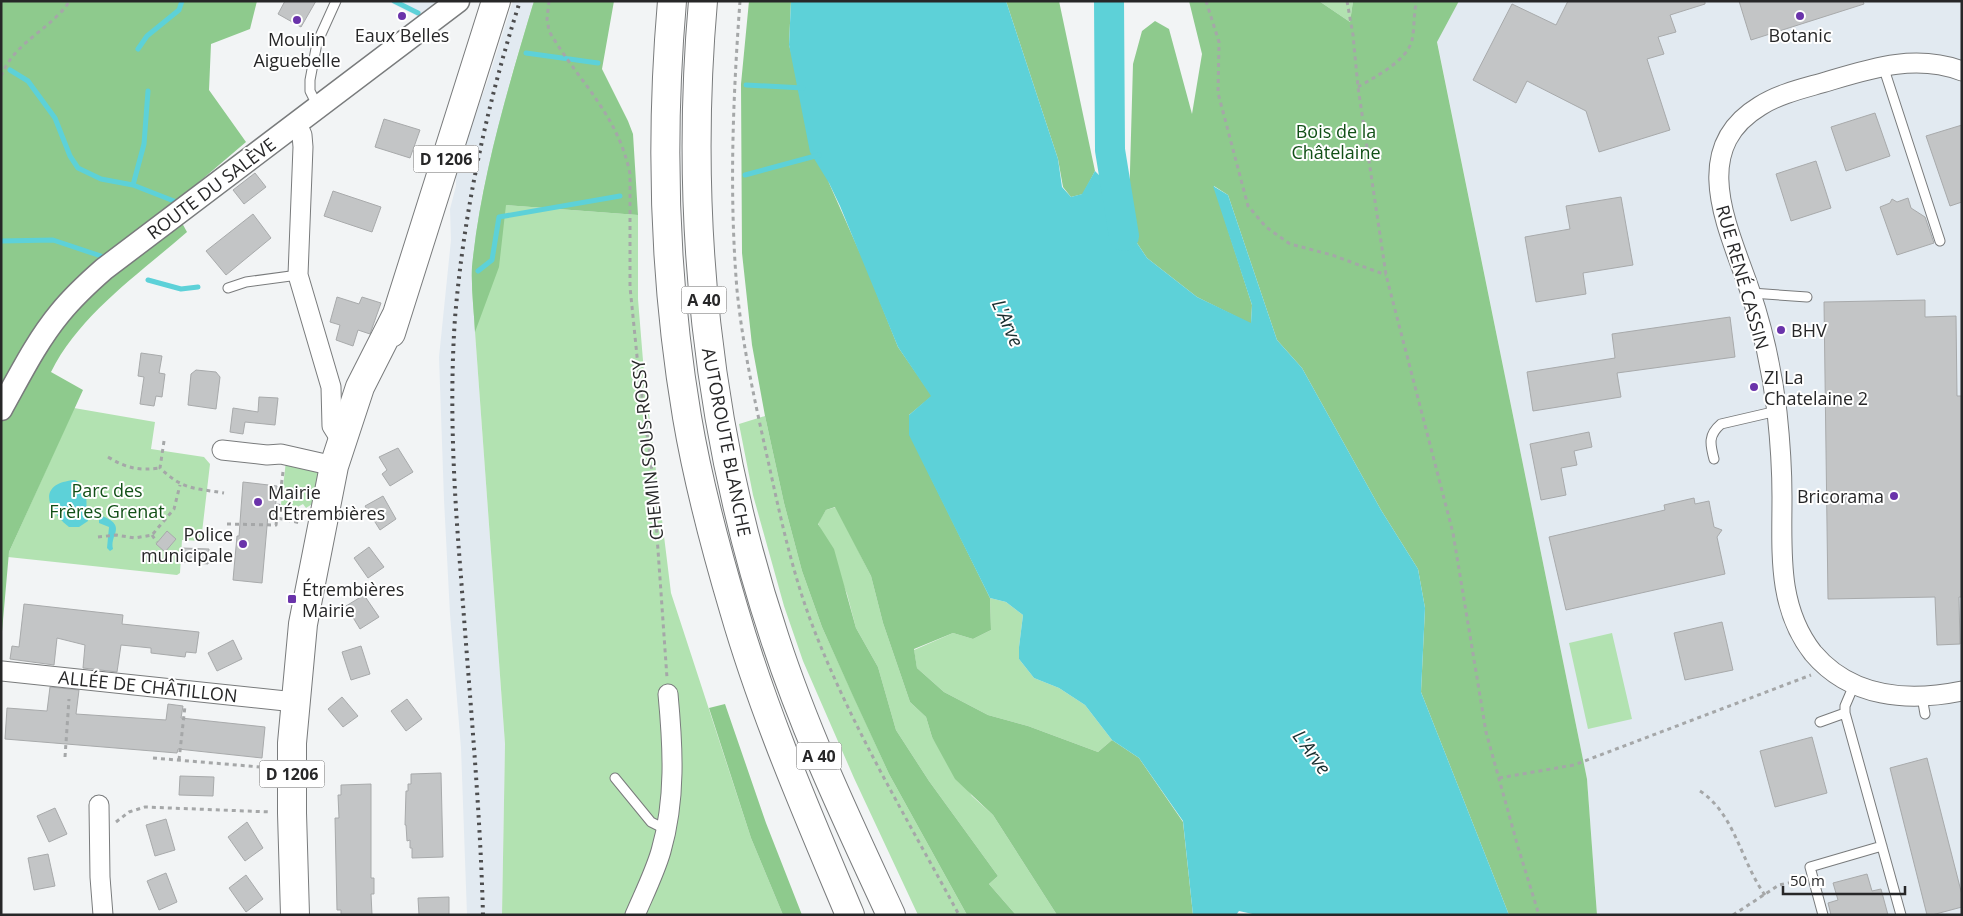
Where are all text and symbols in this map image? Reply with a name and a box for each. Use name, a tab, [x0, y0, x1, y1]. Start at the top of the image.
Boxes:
marker: Eaux Belles	[396, 10, 408, 22]
marker: Botanic	[1794, 10, 1806, 22]
marker: Moulin Aiguebelle	[291, 14, 303, 26]
place label: Eaux Belles	[355, 23, 449, 47]
place label: Botanic	[1768, 23, 1832, 47]
place label: Moulin Aiguebelle	[253, 27, 341, 72]
park label: Bois de la Châtelaine	[1291, 119, 1381, 164]
street label: ROUTE DU SALÈVE	[142, 132, 280, 244]
road number: D 1206	[414, 146, 478, 172]
street label: RUE RENÉ CASSIN	[1711, 202, 1775, 352]
road number: A 40	[682, 286, 726, 314]
water label: L'Arve	[986, 295, 1030, 351]
place label: BHV	[1791, 318, 1827, 342]
marker: BHV	[1775, 324, 1787, 336]
street label: AUTOROUTE BLANCHE	[697, 346, 757, 538]
street label: CHEMIN SOUS-ROSSY	[625, 358, 668, 542]
place label: ZI La Chatelaine 2	[1764, 365, 1868, 410]
marker: ZI La Chatelaine 2	[1748, 381, 1760, 393]
park label: Parc des Frères Grenat	[49, 478, 165, 523]
place label: Mairie d'Étrembières	[268, 480, 385, 525]
place label: Bricorama	[1797, 484, 1884, 508]
marker: Bricorama	[1888, 490, 1900, 502]
marker: Mairie d'Étrembières	[252, 496, 264, 508]
place label: Police municipale	[141, 522, 233, 567]
marker: Police municipale	[237, 538, 249, 550]
place label: Étrembières Mairie	[302, 577, 404, 622]
marker: Étrembières Mairie	[286, 593, 298, 605]
street label: ALLÉE DE CHÂTILLON	[57, 665, 239, 707]
water label: L'Arve	[1287, 724, 1337, 780]
road number: A 40	[796, 742, 842, 769]
road number: D 1206	[260, 761, 324, 788]
scale bar	[1783, 864, 1906, 896]
text: 50 m	[1790, 870, 1825, 890]

